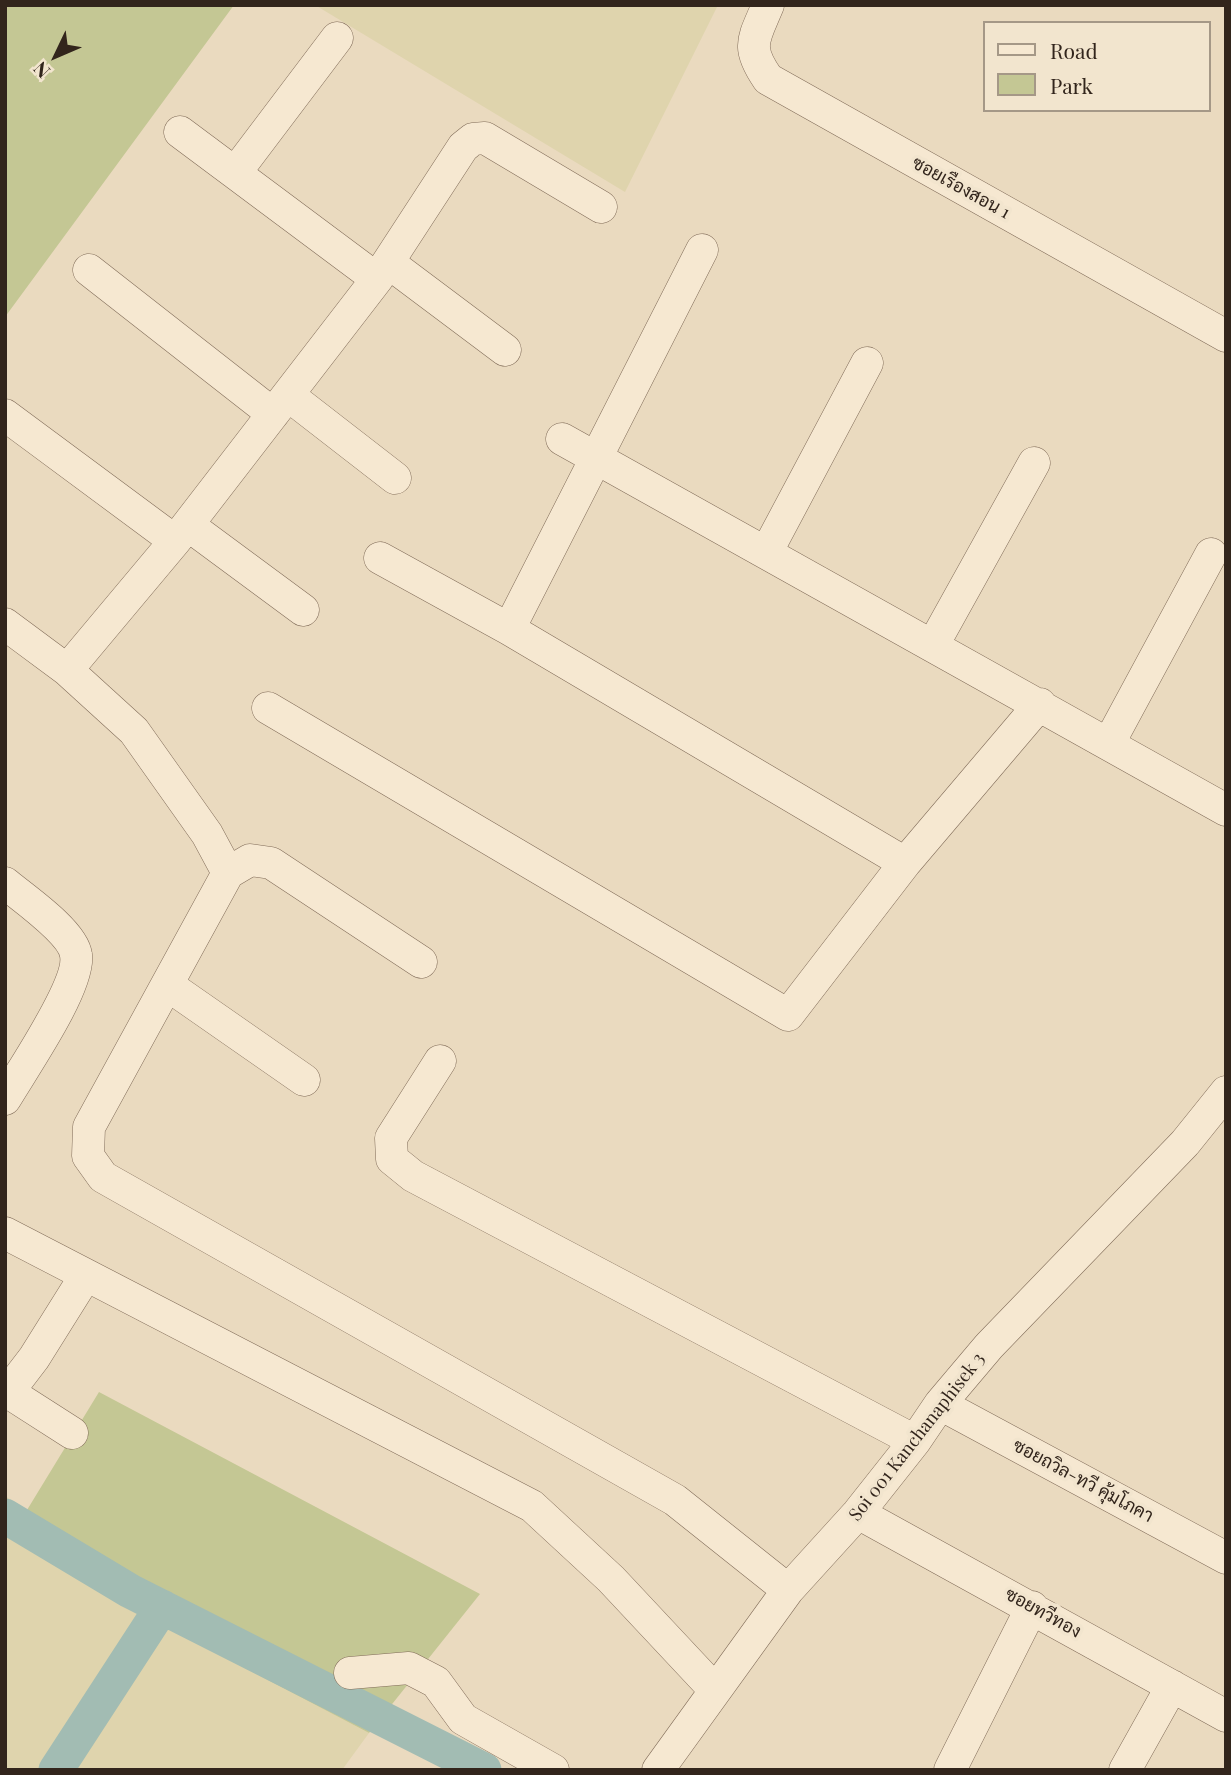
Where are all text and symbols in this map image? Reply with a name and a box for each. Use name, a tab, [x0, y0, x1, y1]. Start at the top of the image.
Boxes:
north arrow	[21, 21, 91, 91]
legend	[982, 21, 1210, 112]
text: Road	[1050, 36, 1098, 64]
text: N	[27, 57, 55, 85]
text: Park	[1050, 71, 1093, 99]
street label: ซอยเรืองสอน 1	[908, 152, 1014, 224]
street label: Soi 001 Kanchanaphisek 3	[845, 1349, 989, 1525]
street label: ซอยถวิล-ทวี คุ้มโภคา	[1009, 1435, 1157, 1527]
street label: ซอยทวีทอง	[1001, 1583, 1085, 1643]

